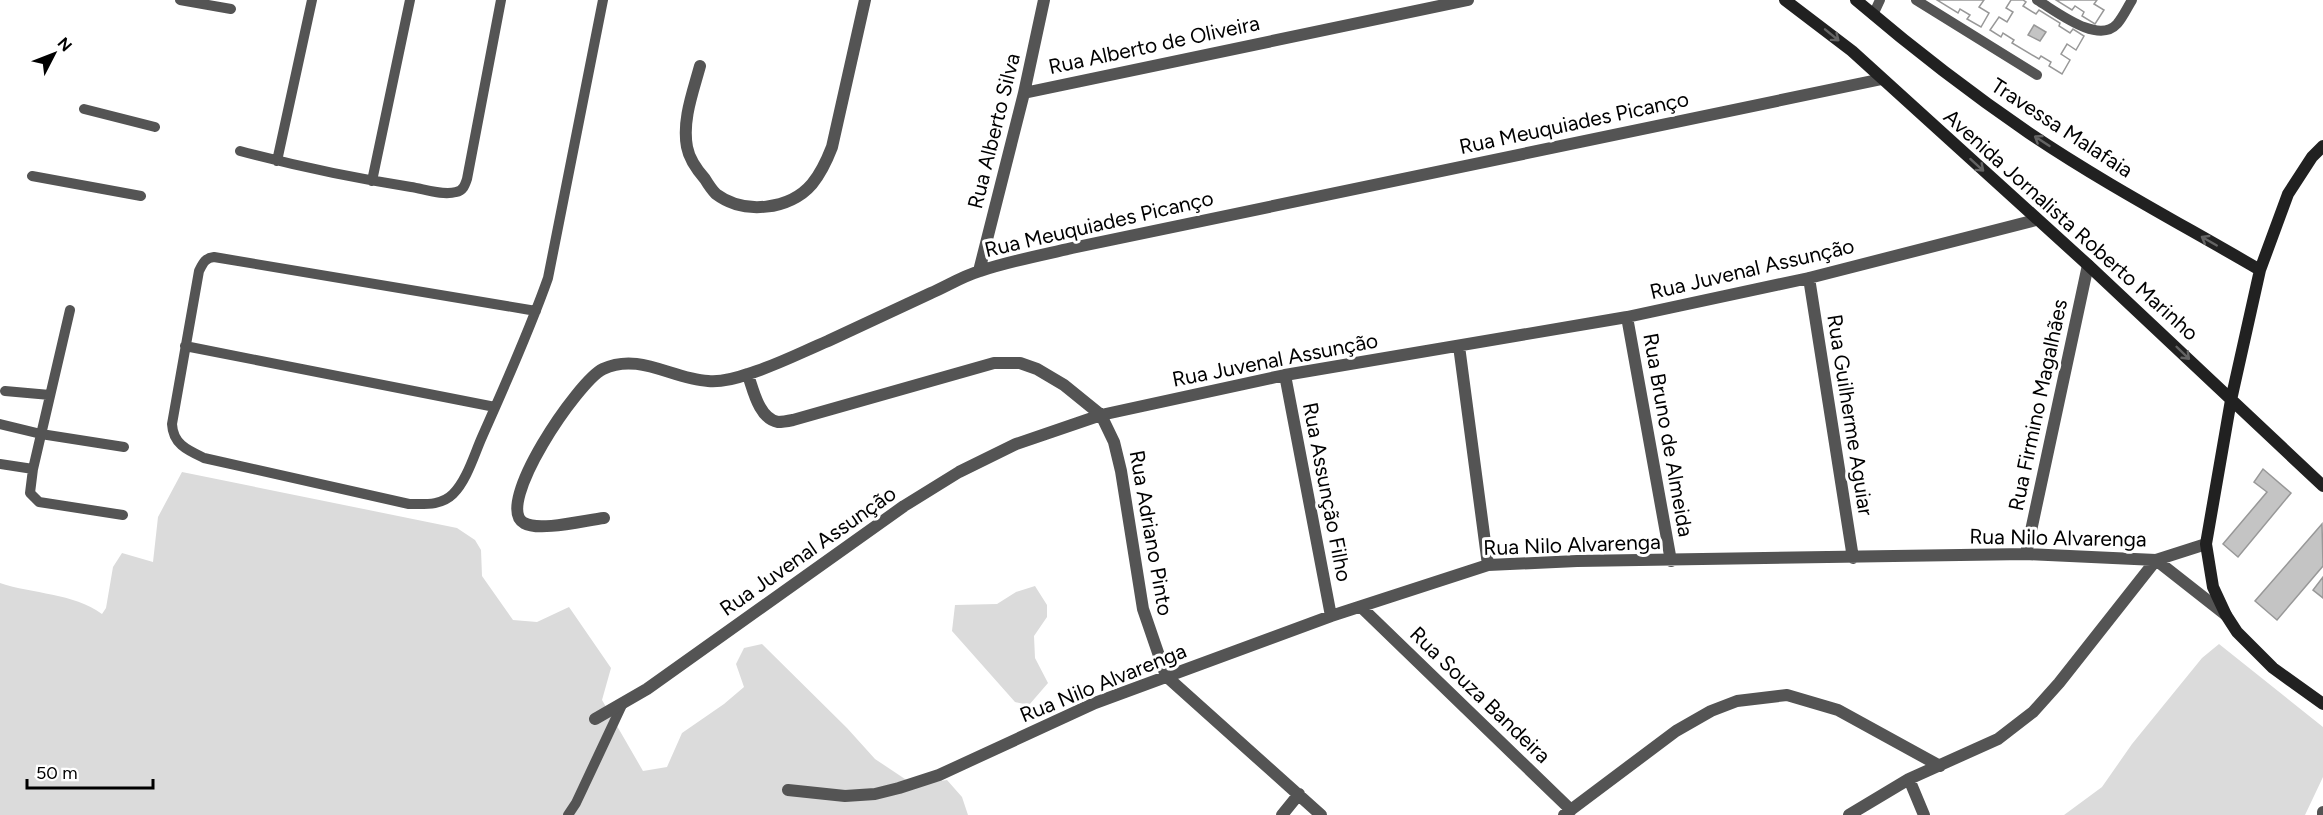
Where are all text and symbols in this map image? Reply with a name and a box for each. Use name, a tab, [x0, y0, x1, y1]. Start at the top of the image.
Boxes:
street label: Rua Alberto de Oliveira	[1046, 10, 1262, 79]
north arrow	[24, 24, 84, 84]
one-way arrow	[1824, 28, 1840, 41]
text: N	[54, 33, 76, 55]
street label: Rua Alberto Silva	[962, 50, 1025, 211]
street label: Travessa Malafaia	[1987, 73, 2138, 183]
street label: Rua Meuquiades Picanço	[1457, 86, 1691, 159]
street label: Avenida Jornalista Roberto Marinho	[1939, 104, 2204, 346]
one-way arrow	[2034, 135, 2051, 147]
one-way arrow	[1969, 158, 1984, 172]
street label: Rua Meuquiades Picanço	[982, 185, 1216, 262]
street label: Rua Juvenal Assunção	[1647, 233, 1857, 304]
one-way arrow	[2201, 235, 2218, 247]
street label: Rua Firmino Magalhães	[2003, 297, 2072, 513]
street label: Rua Guilherme Aguiar	[1822, 312, 1879, 517]
street label: Rua Juvenal Assunção	[1170, 327, 1380, 392]
street label: Rua Bruno de Almeida	[1638, 331, 1699, 539]
one-way arrow	[2175, 346, 2190, 361]
street label: Rua Assunção Filho	[1298, 400, 1357, 584]
street label: Rua Adriano Pinto	[1125, 448, 1178, 618]
street label: Rua Juvenal Assunção	[715, 480, 901, 621]
street label: Rua Nilo Alvarenga	[1969, 523, 2147, 552]
street label: Rua Nilo Alvarenga	[1483, 529, 1661, 560]
street label: Rua Souza Bandeira	[1405, 621, 1556, 768]
street label: Rua Nilo Alvarenga	[1016, 638, 1190, 727]
scale bar	[27, 752, 153, 790]
text: 50 m	[36, 762, 78, 784]

